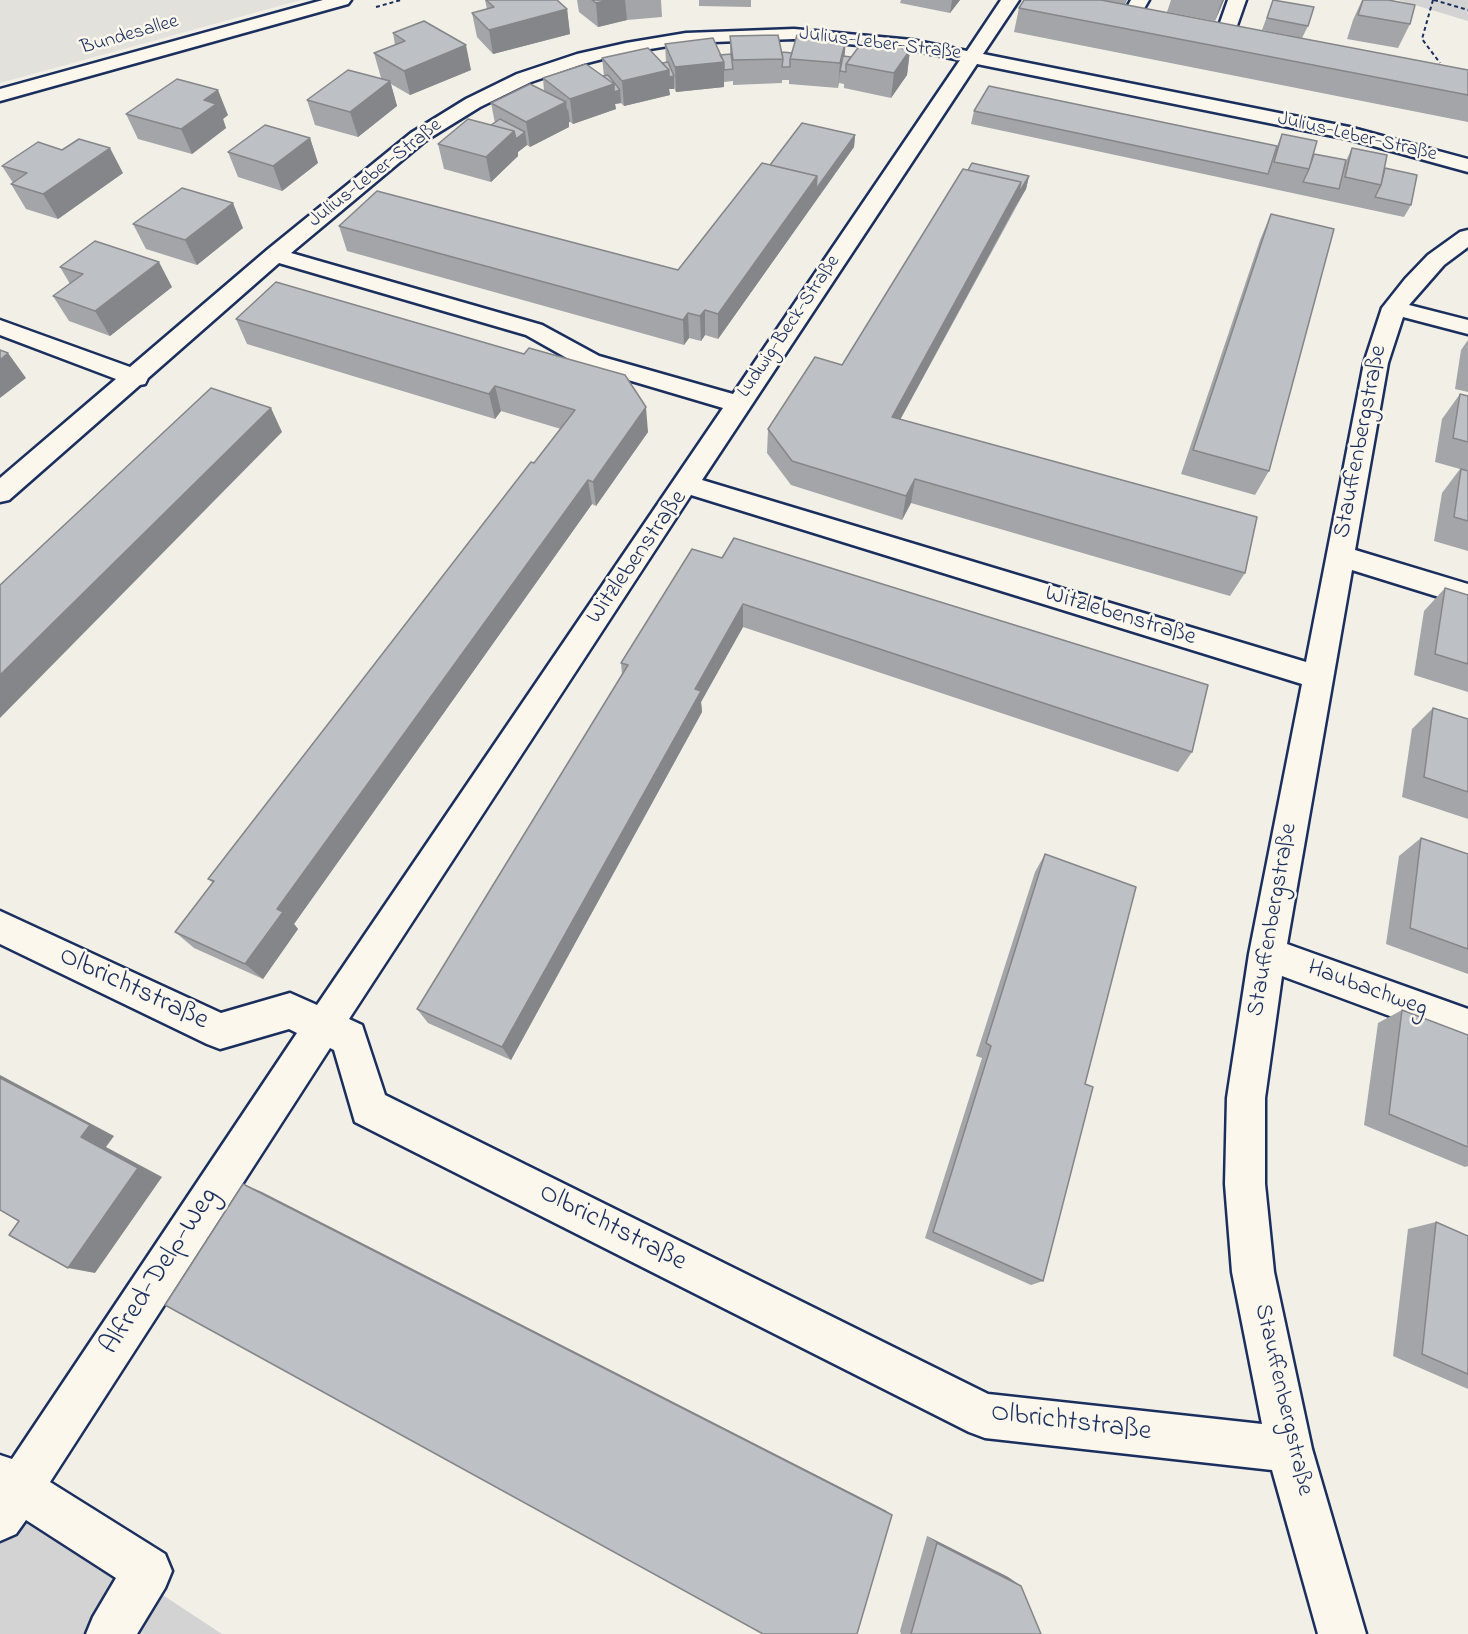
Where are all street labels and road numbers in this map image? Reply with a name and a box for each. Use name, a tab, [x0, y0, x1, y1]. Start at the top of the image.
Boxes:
street label: Bundesallee	[78, 11, 182, 61]
street label: Julius-Leber-Straße	[798, 23, 962, 67]
street label: Julius-Leber-Straße	[1275, 108, 1439, 168]
street label: Julius-Leber-Straße	[304, 114, 448, 234]
street label: Ludwig-Beck-Straße	[733, 251, 847, 403]
street label: Stauffenbergstraße	[1329, 343, 1395, 541]
street label: Witzlebenstraße	[581, 486, 695, 630]
street label: Witzlebenstraße	[1041, 580, 1199, 654]
street label: Stauffenbergstraße	[1243, 821, 1305, 1019]
street label: Olbrichtstraße	[53, 941, 213, 1039]
street label: Haubachweg	[1303, 955, 1431, 1025]
street label: Olbrichtstraße	[532, 1177, 692, 1281]
street label: Alfred-Delp-Weg	[95, 1182, 227, 1362]
street label: Stauffenbergstraße	[1246, 1301, 1318, 1499]
street label: Olbrichtstraße	[989, 1397, 1153, 1451]

